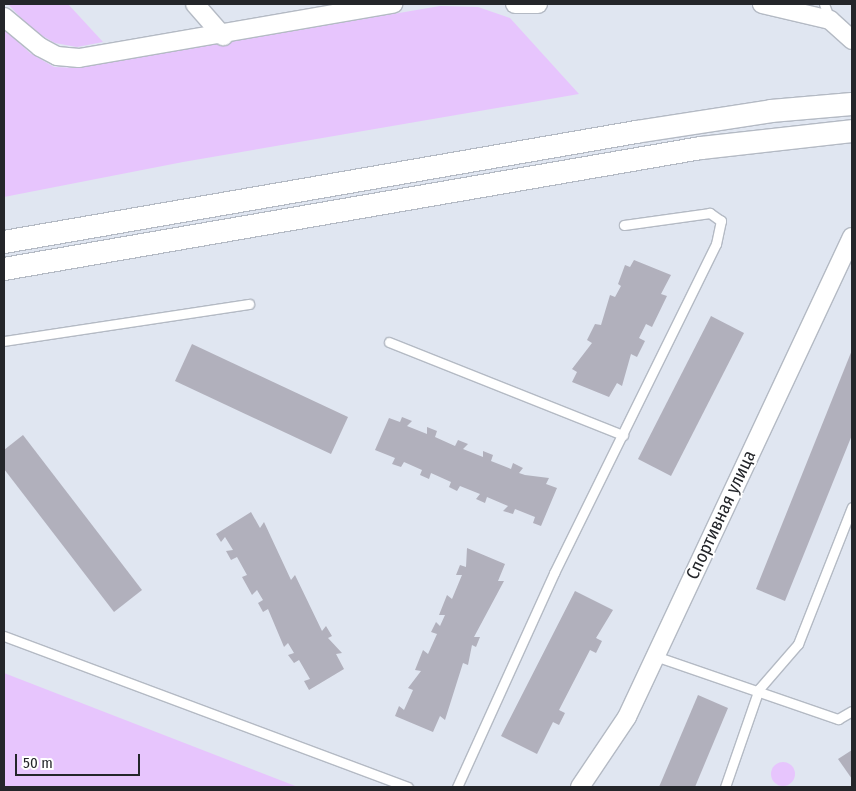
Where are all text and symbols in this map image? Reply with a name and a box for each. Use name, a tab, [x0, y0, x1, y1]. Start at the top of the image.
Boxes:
street label: Спортивная улица	[682, 447, 760, 583]
scale bar	[18, 744, 142, 776]
text: 50 m	[23, 754, 53, 772]

